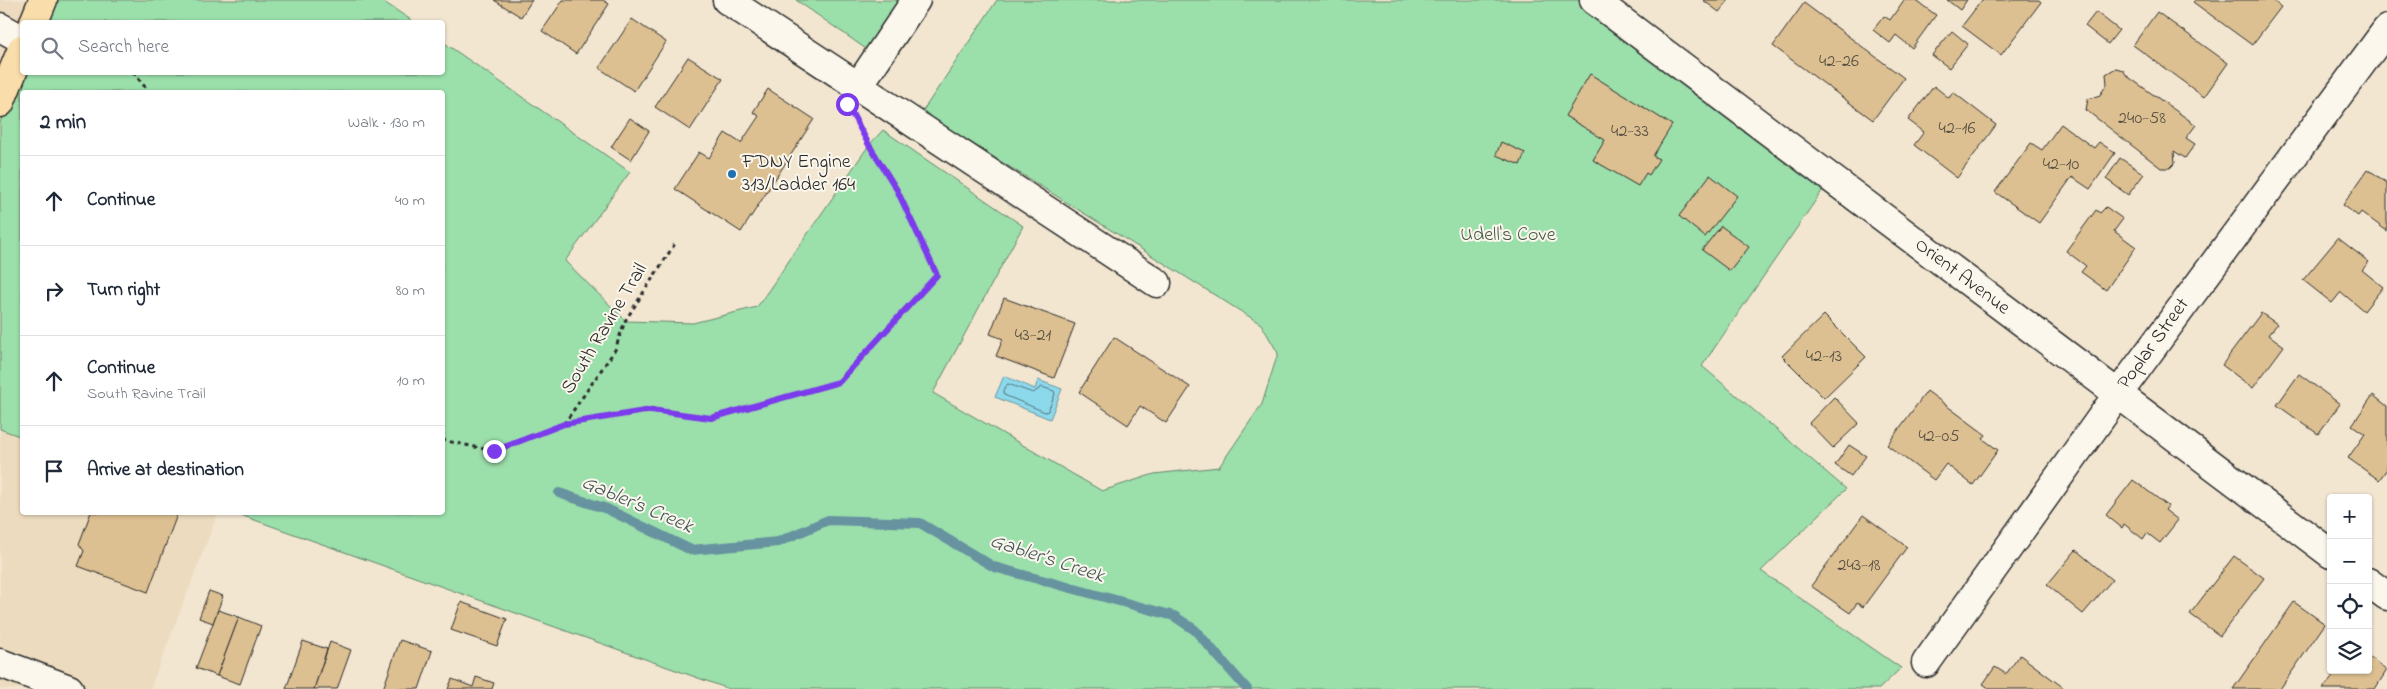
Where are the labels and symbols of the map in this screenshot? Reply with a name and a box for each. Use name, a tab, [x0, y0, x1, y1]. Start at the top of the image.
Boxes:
house number: 42-26	[1819, 49, 1859, 75]
route start	[836, 93, 859, 116]
house number: 240-58	[2118, 106, 2166, 132]
house number: 42-16	[1939, 116, 1975, 142]
house number: 42-33	[1611, 119, 1649, 145]
place label: FDNY Engine 313/Ladder 164	[741, 148, 855, 200]
house number: 42-10	[2043, 152, 2080, 178]
marker: FDNY Engine 313/Ladder 164	[726, 168, 738, 180]
park label: Udell's Cove	[1460, 221, 1556, 250]
street label: Orient Avenue	[1908, 231, 2016, 323]
street label: South Ravine Trail	[554, 258, 656, 400]
street label: Poplar Street	[2111, 292, 2197, 396]
house number: 43-21	[1015, 323, 1051, 349]
house number: 42-13	[1806, 344, 1842, 370]
house number: 42-05	[1918, 424, 1960, 450]
route end	[483, 440, 506, 463]
water label: Gabler’s Creek	[577, 468, 698, 542]
water label: Gabler’s Creek	[986, 526, 1109, 592]
house number: 243-18	[1837, 553, 1881, 579]

